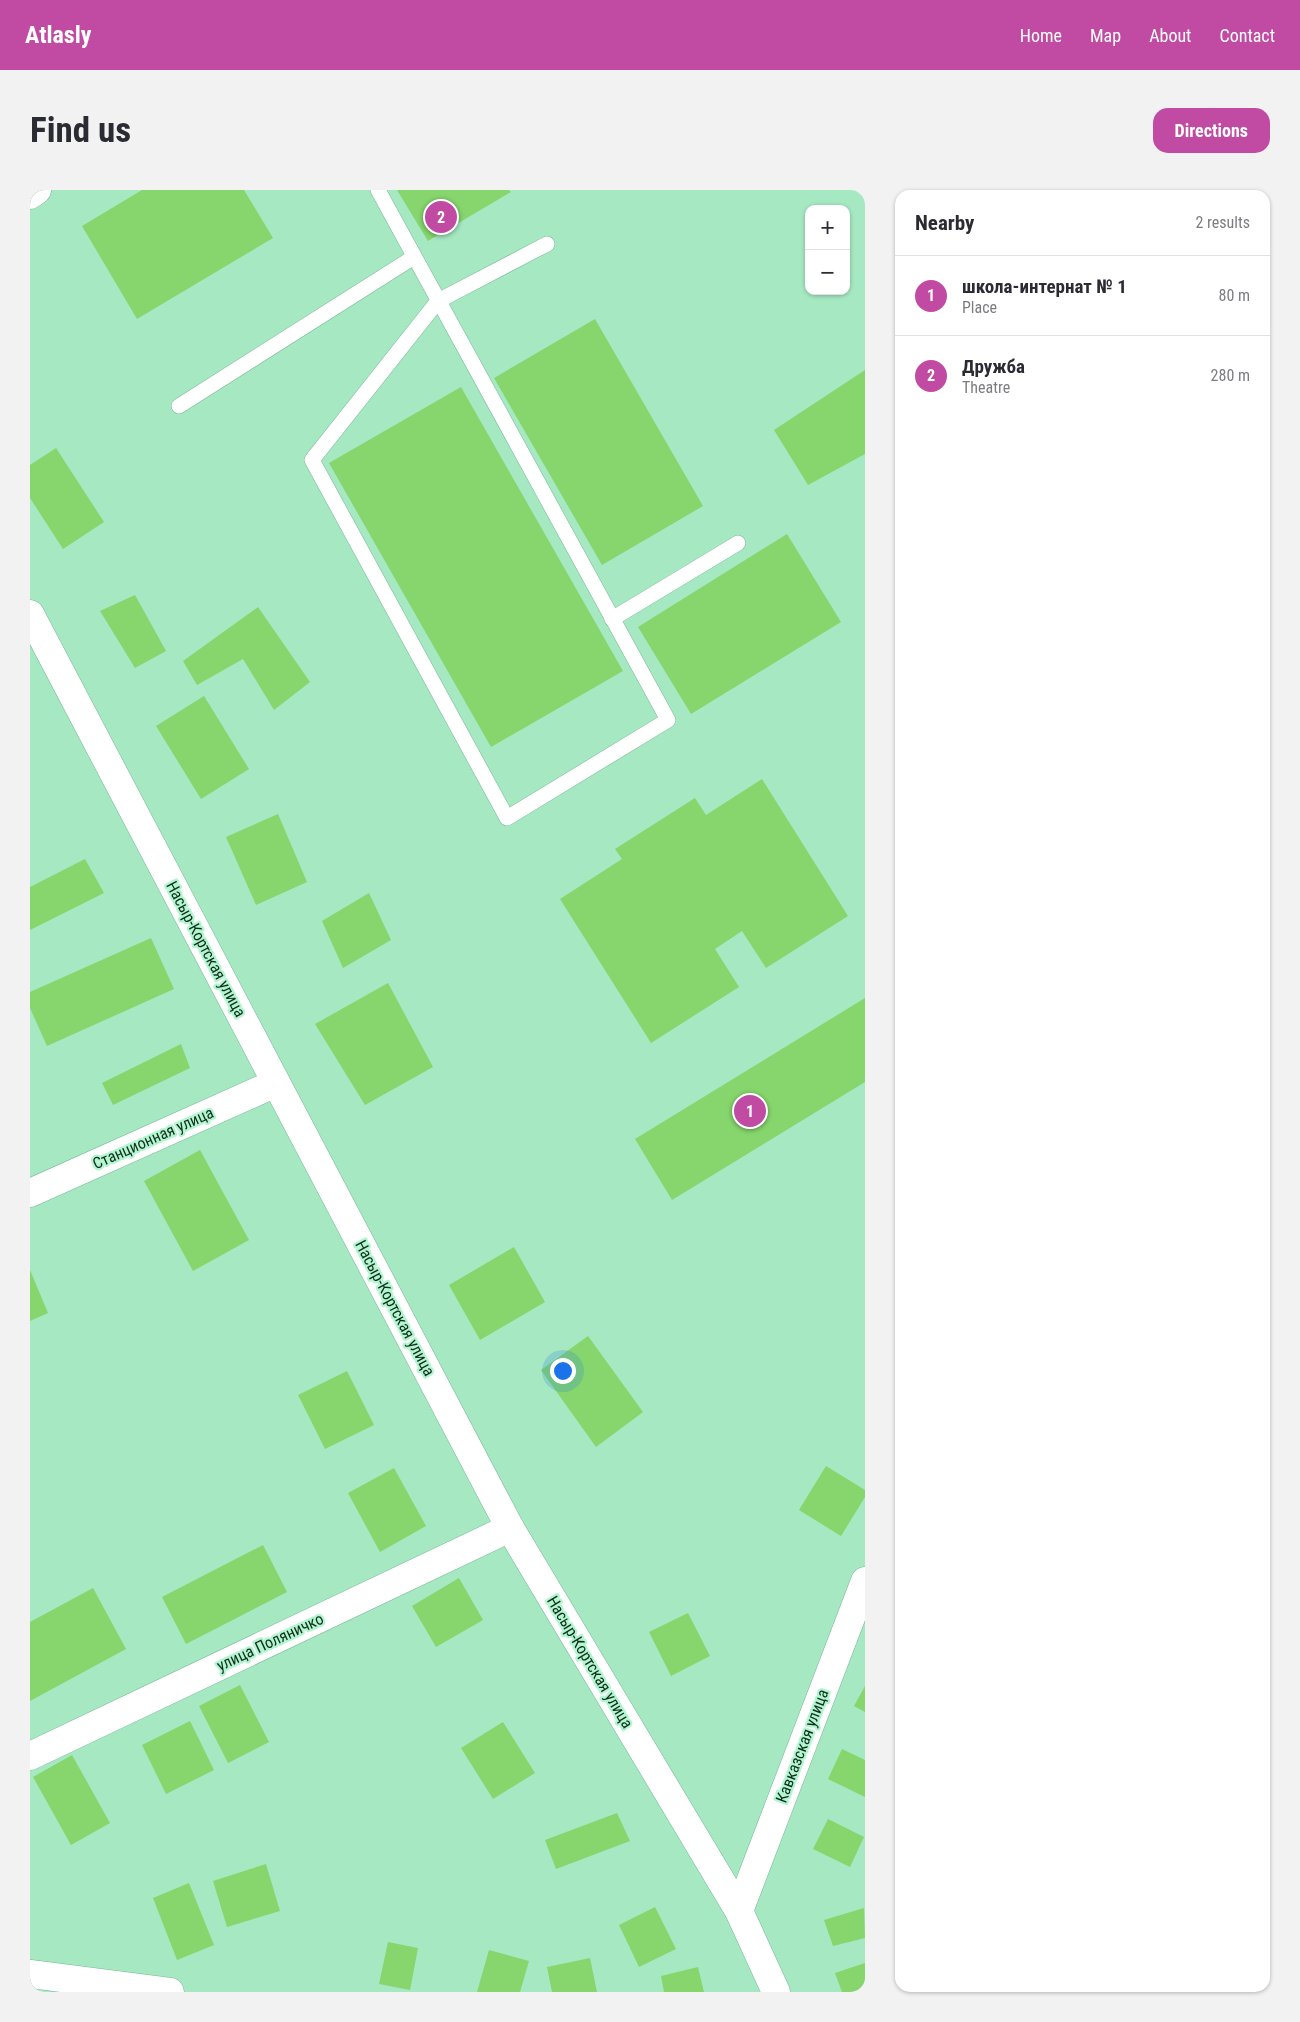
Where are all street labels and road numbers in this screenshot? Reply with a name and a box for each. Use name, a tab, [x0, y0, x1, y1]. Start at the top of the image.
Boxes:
street label: Насыр-Кортская улица	[162, 878, 250, 1020]
street label: Станционная улица	[90, 1103, 216, 1173]
street label: Насыр-Кортская улица	[351, 1237, 439, 1379]
street label: Насыр-Кортская улица	[543, 1592, 637, 1732]
street label: улица Поляничко	[214, 1609, 326, 1675]
street label: Кавказская улица	[772, 1687, 832, 1805]

